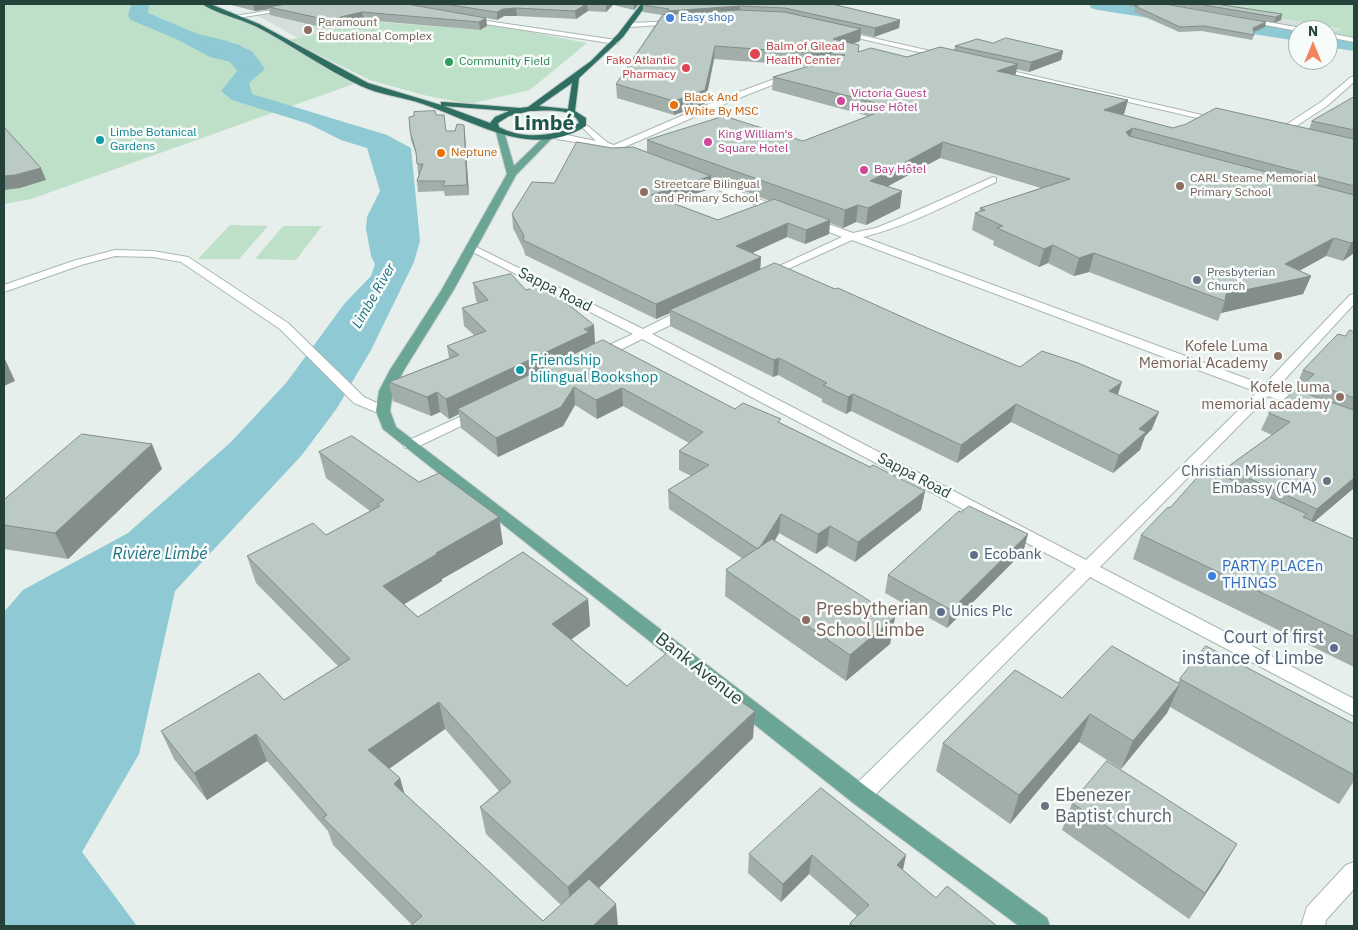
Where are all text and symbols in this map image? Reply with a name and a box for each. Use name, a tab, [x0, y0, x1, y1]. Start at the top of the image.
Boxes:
place label: Easy shop	[680, 11, 734, 25]
marker: Easy shop	[664, 12, 676, 24]
place label: Paramount Educational Complex	[318, 16, 432, 44]
north arrow	[1288, 20, 1338, 70]
text: N	[1308, 22, 1318, 40]
marker: Paramount Educational Complex	[302, 24, 314, 36]
place label: Balm of Gilead Health Center	[766, 40, 845, 68]
marker: Balm of Gilead Health Center	[748, 47, 762, 61]
place label: Fako Atlantic Pharmacy	[606, 54, 676, 82]
place label: Community Field	[459, 55, 550, 69]
marker: Community Field	[443, 56, 455, 68]
marker: Fako Atlantic Pharmacy	[680, 62, 692, 74]
place label: Victoria Guest House Hôtel	[851, 87, 927, 115]
place label: Black And White By MSC	[684, 91, 759, 119]
marker: Victoria Guest House Hôtel	[835, 95, 847, 107]
marker: Black And White By MSC	[668, 99, 680, 111]
district label: Limbé	[514, 111, 574, 137]
place label: Limbe Botanical Gardens	[110, 126, 197, 154]
place label: King William's Square Hotel	[718, 128, 793, 156]
marker: Limbe Botanical Gardens	[94, 134, 106, 146]
marker: King William's Square Hotel	[702, 136, 714, 148]
place label: Neptune	[451, 146, 497, 160]
marker: Neptune	[435, 147, 447, 159]
place label: Bay Hôtel	[874, 163, 926, 177]
marker: Bay Hôtel	[858, 164, 870, 176]
place label: CARL Steame Memorial Primary School	[1190, 172, 1316, 200]
place label: Streetcare Bilingual and Primary School	[654, 178, 760, 206]
marker: CARL Steame Memorial Primary School	[1174, 180, 1186, 192]
marker: Streetcare Bilingual and Primary School	[638, 186, 650, 198]
water label: Limbe River	[349, 261, 399, 331]
street label: Sappa Road	[515, 264, 595, 316]
place label: Presbyterian Church	[1207, 266, 1275, 294]
marker: Presbyterian Church	[1191, 274, 1203, 286]
place label: Kofele Luma Memorial Academy	[1139, 338, 1268, 373]
marker: Kofele Luma Memorial Academy	[1272, 350, 1284, 362]
place label: Friendship bilingual Bookshop	[530, 352, 658, 387]
marker: Friendship bilingual Bookshop	[514, 364, 526, 376]
place label: Kofele luma memorial academy	[1201, 379, 1330, 414]
marker: Kofele luma memorial academy	[1334, 391, 1346, 403]
street label: Sappa Road	[874, 449, 954, 503]
place label: Christian Missionary Embassy (CMA)	[1181, 463, 1317, 498]
marker: Christian Missionary Embassy (CMA)	[1321, 475, 1333, 487]
water label: Rivière Limbé	[112, 544, 208, 564]
place label: Ecobank	[984, 546, 1042, 564]
marker: Ecobank	[968, 549, 980, 561]
place label: PARTY PLACEn THINGS	[1222, 558, 1323, 593]
marker: PARTY PLACEn THINGS	[1206, 570, 1218, 582]
place label: Presbytherian School Limbe	[816, 599, 929, 642]
place label: Unics Plc	[951, 603, 1013, 621]
marker: Unics Plc	[935, 606, 947, 618]
marker: Presbytherian School Limbe	[800, 614, 812, 626]
place label: Court of first instance of Limbe	[1182, 627, 1324, 670]
street label: Bank Avenue	[651, 628, 747, 710]
marker: Court of first instance of Limbe	[1328, 642, 1340, 654]
place label: Ebenezer Baptist church	[1055, 785, 1172, 828]
marker: Ebenezer Baptist church	[1039, 800, 1051, 812]

